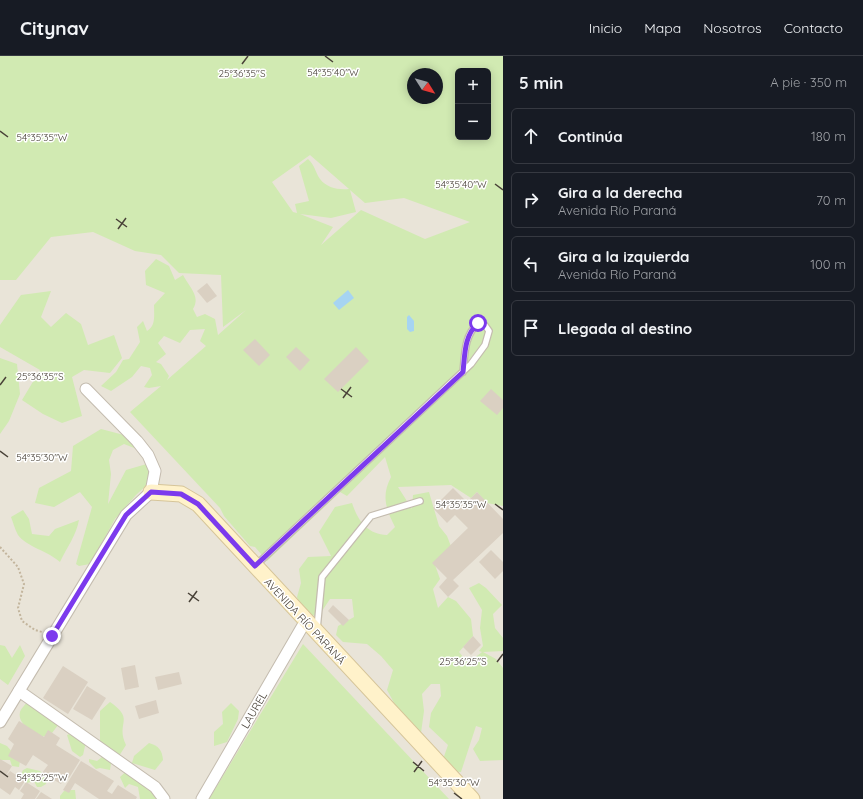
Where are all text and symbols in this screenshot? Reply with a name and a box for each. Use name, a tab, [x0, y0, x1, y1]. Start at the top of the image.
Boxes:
text: Citynav	[20, 16, 89, 40]
text: Inicio	[589, 19, 622, 37]
text: Mapa	[644, 19, 681, 37]
text: Nosotros	[703, 19, 762, 37]
text: Contacto	[784, 19, 843, 37]
text: 54°35'40"W	[307, 66, 359, 79]
text: 25°36'35"S	[219, 67, 266, 80]
north arrow	[407, 68, 443, 104]
map controls	[455, 68, 491, 140]
button: +	[455, 68, 491, 104]
text: 5 min	[519, 72, 563, 93]
text: A pie · 350 m	[770, 74, 847, 90]
button: −	[455, 104, 491, 140]
icon: ahead	[520, 125, 542, 147]
text: Continúa	[558, 127, 623, 146]
text: 180 m	[811, 128, 846, 144]
text: 54°35'35"W	[17, 131, 68, 144]
text: 54°35'40"W	[435, 178, 487, 191]
text: Gira a la derecha	[558, 183, 683, 202]
icon: right	[520, 189, 542, 211]
text: 70 m	[816, 192, 846, 208]
text: Avenida Río Paraná	[558, 202, 676, 218]
text: Gira a la izquierda	[558, 247, 690, 266]
icon: left	[520, 253, 542, 275]
text: 100 m	[810, 256, 846, 272]
text: Avenida Río Paraná	[558, 266, 676, 282]
route start	[469, 314, 487, 332]
icon: arrive	[520, 317, 542, 339]
text: Llegada al destino	[558, 319, 692, 338]
text: 25°36'35"S	[17, 370, 64, 383]
text: 54°35'30"W	[16, 451, 68, 464]
text: 54°35'35"W	[436, 498, 487, 511]
street label: AVENIDA RÍO PARANÁ	[261, 575, 349, 667]
route end	[43, 627, 61, 645]
text: 25°36'25"S	[439, 655, 487, 668]
street label: LAUREL	[238, 689, 270, 731]
text: 54°35'25"W	[16, 771, 68, 784]
text: 54°35'30"W	[428, 776, 480, 789]

